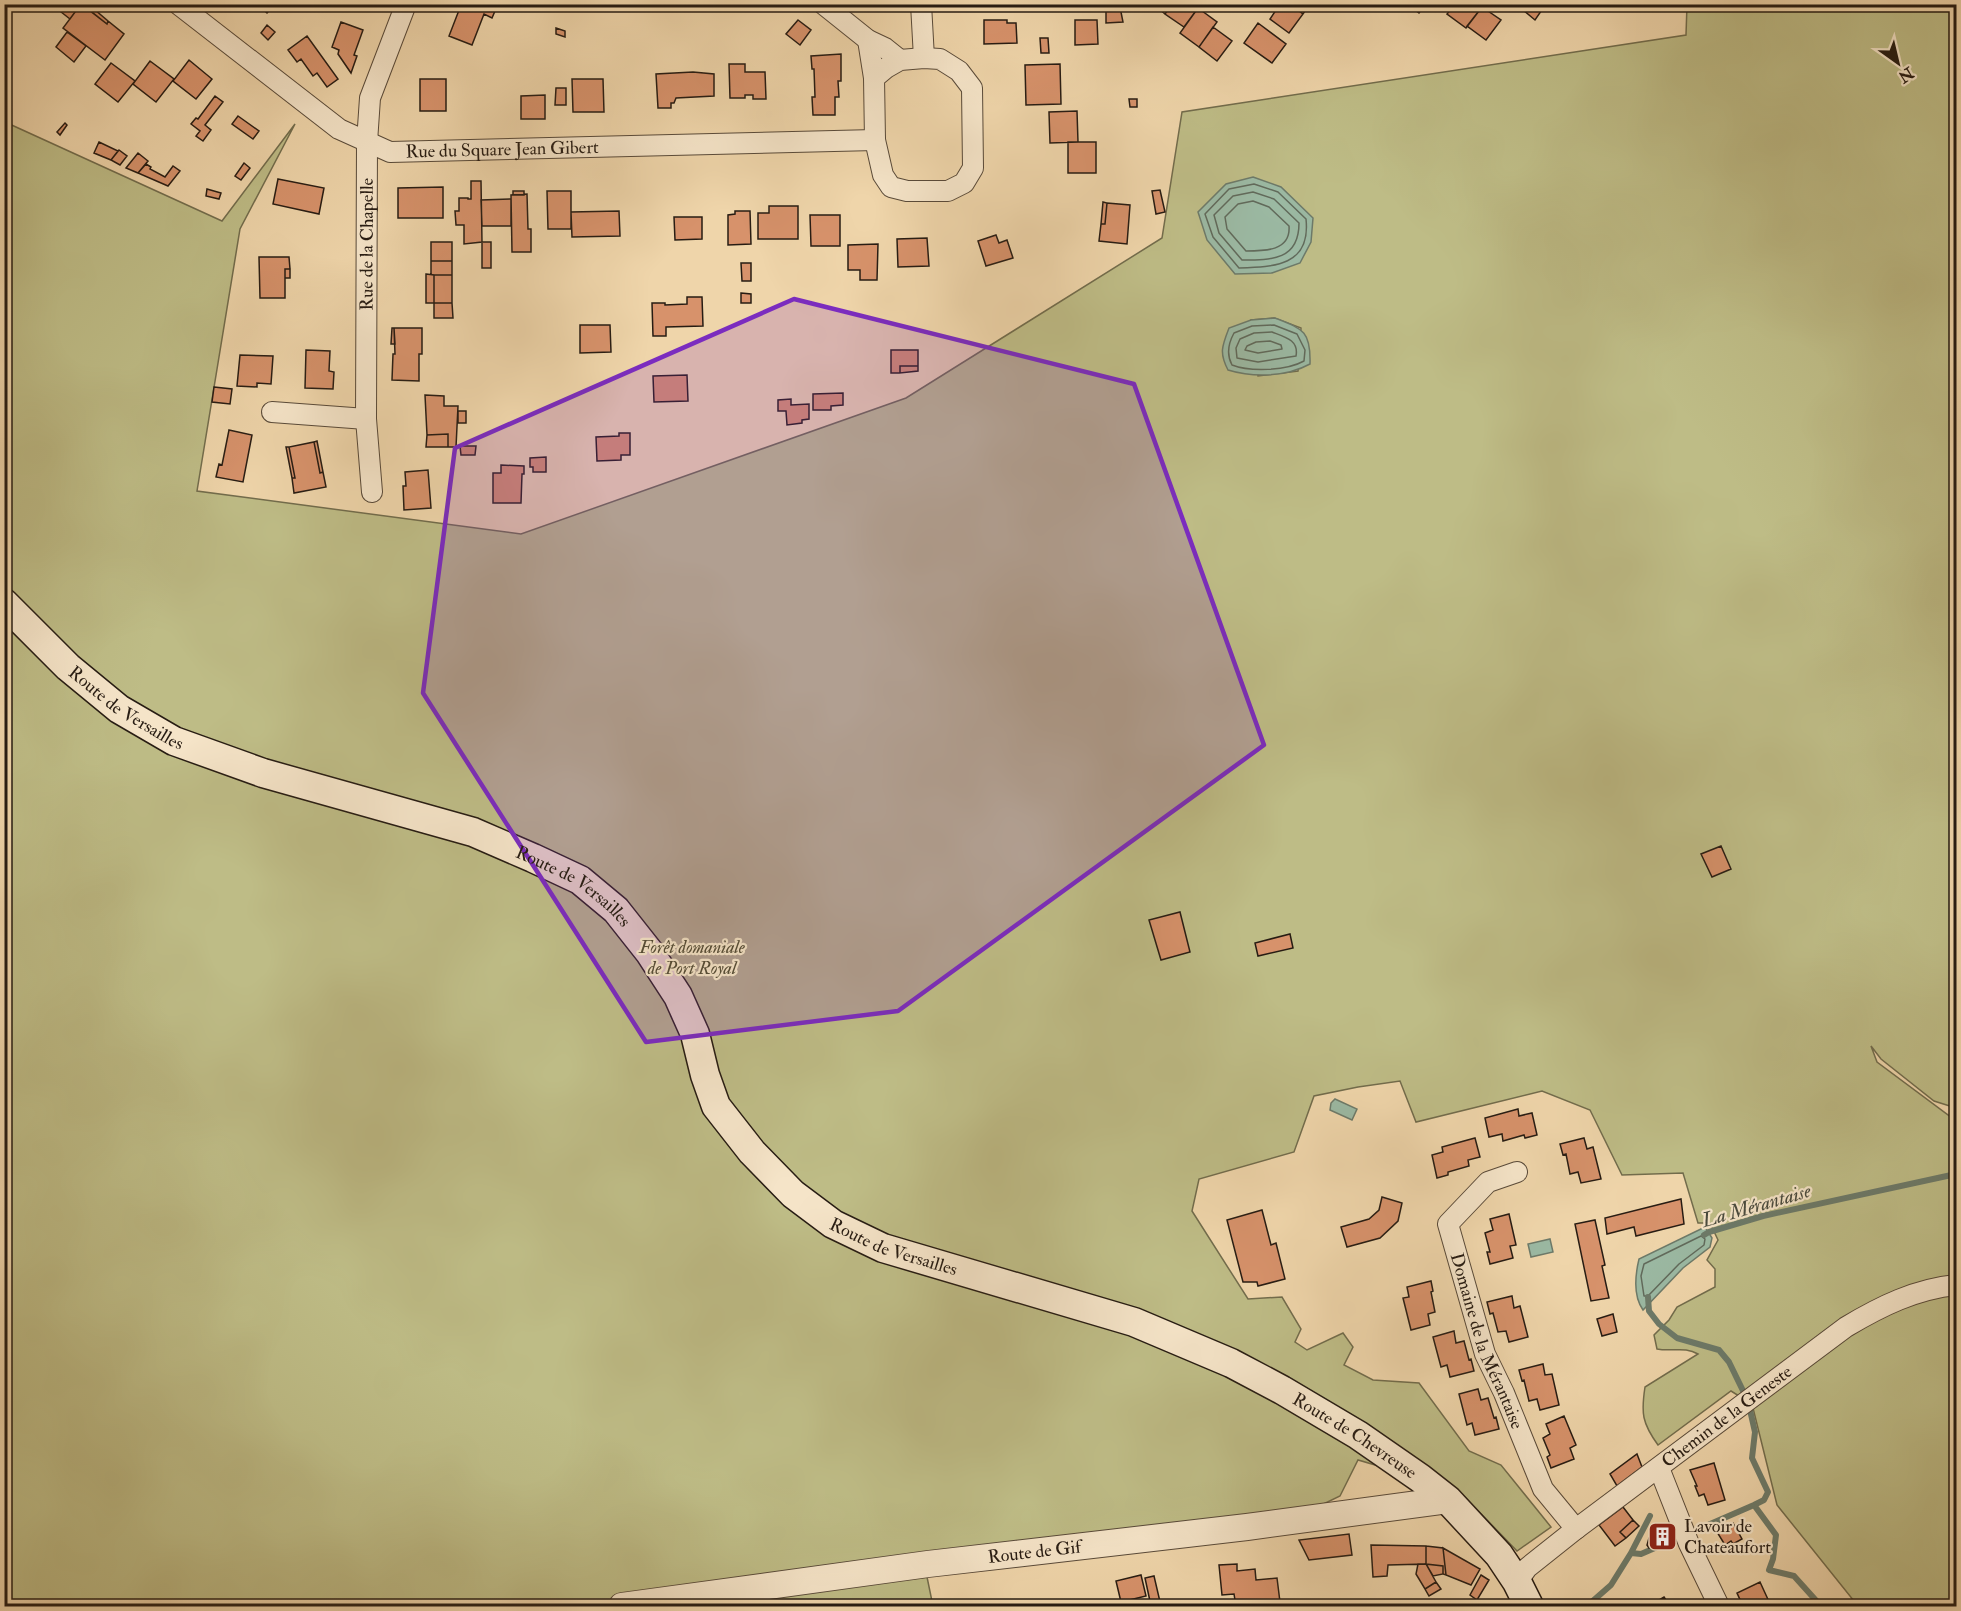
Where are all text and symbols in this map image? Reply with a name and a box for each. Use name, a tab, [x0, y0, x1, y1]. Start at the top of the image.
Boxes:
north arrow	[1868, 33, 1928, 93]
text: N	[1894, 62, 1918, 87]
street label: Rue du Square Jean Gibert	[405, 136, 599, 164]
street label: Rue de la Chapelle	[355, 177, 379, 311]
street label: Route de Versailles	[64, 661, 186, 755]
street label: Route de Versailles	[512, 841, 636, 932]
park label: Forêt domaniale de Port Royal	[638, 936, 746, 980]
water label: La Mérantaise	[1698, 1178, 1814, 1233]
street label: Route de Versailles	[826, 1213, 960, 1281]
street label: Domaine de la Mérantaise	[1445, 1250, 1529, 1433]
street label: Chemin de la Geneste	[1657, 1360, 1797, 1473]
street label: Route de Chevreuse	[1288, 1388, 1421, 1484]
place label: Lavoir de Chateaufort	[1684, 1515, 1771, 1559]
building icon: Lavoir de Chateaufort	[1647, 1520, 1679, 1552]
street label: Route de Gif	[987, 1535, 1086, 1569]

